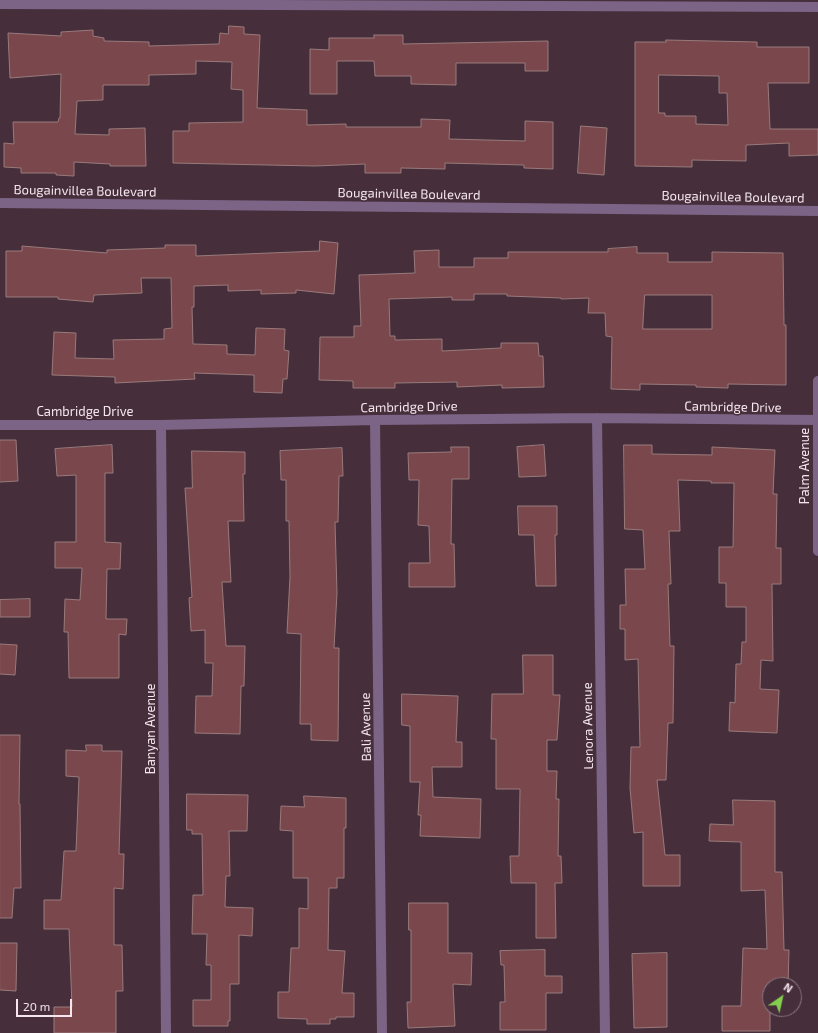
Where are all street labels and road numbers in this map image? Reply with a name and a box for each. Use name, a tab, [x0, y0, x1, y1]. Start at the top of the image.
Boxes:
street label: Bougainvillea Boulevard	[13, 182, 157, 200]
street label: Bougainvillea Boulevard	[337, 185, 481, 203]
street label: Bougainvillea Boulevard	[661, 188, 805, 206]
street label: Cambridge Drive	[360, 398, 458, 416]
street label: Cambridge Drive	[684, 398, 782, 416]
street label: Cambridge Drive	[36, 404, 134, 420]
street label: Palm Avenue	[797, 428, 813, 504]
street label: Lenora Avenue	[579, 682, 597, 770]
street label: Banyan Avenue	[143, 684, 159, 774]
street label: Bali Avenue	[358, 692, 374, 762]

